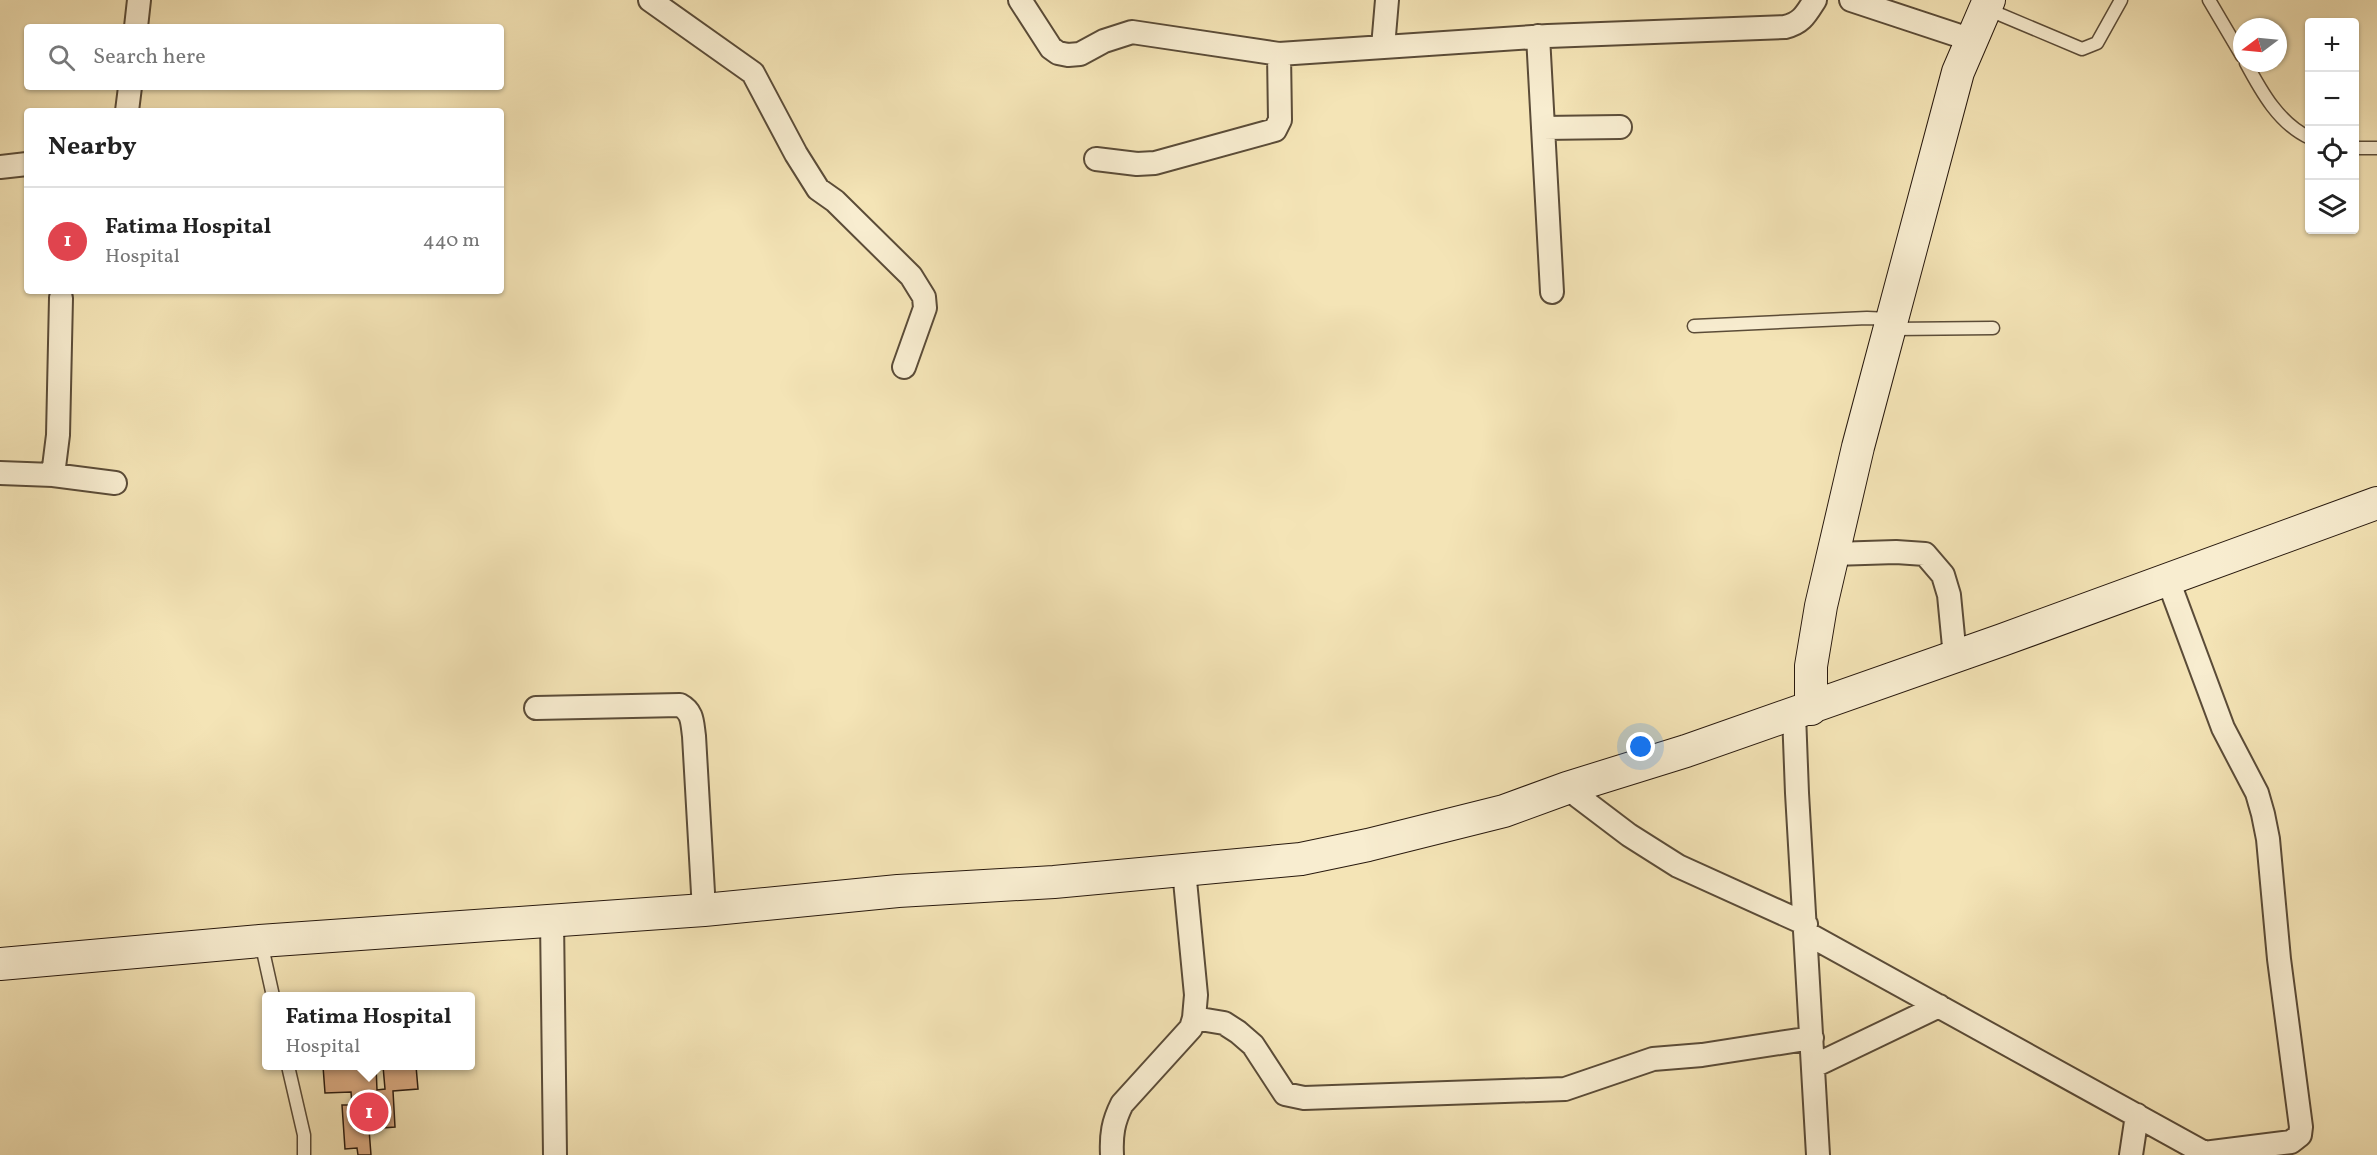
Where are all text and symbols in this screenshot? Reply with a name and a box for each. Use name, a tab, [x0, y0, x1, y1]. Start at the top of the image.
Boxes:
north arrow	[2233, 18, 2287, 72]
map controls	[2305, 18, 2359, 234]
button: +	[2305, 18, 2359, 72]
search box	[24, 24, 504, 90]
icon: search	[45, 41, 78, 74]
text: Search here	[93, 42, 206, 73]
button: −	[2305, 72, 2359, 126]
button: locate	[2305, 126, 2359, 180]
text: Nearby	[48, 129, 137, 165]
button: layers	[2305, 180, 2359, 234]
text: Fatima Hospital	[105, 212, 271, 243]
text: 1	[63, 227, 72, 255]
text: 440 m	[423, 227, 480, 255]
text: Hospital	[105, 243, 180, 271]
your location	[1626, 732, 1655, 761]
popup	[262, 992, 475, 1070]
text: Fatima Hospital	[285, 1002, 452, 1033]
text: Hospital	[285, 1033, 360, 1061]
pin: 1	[350, 1090, 388, 1134]

